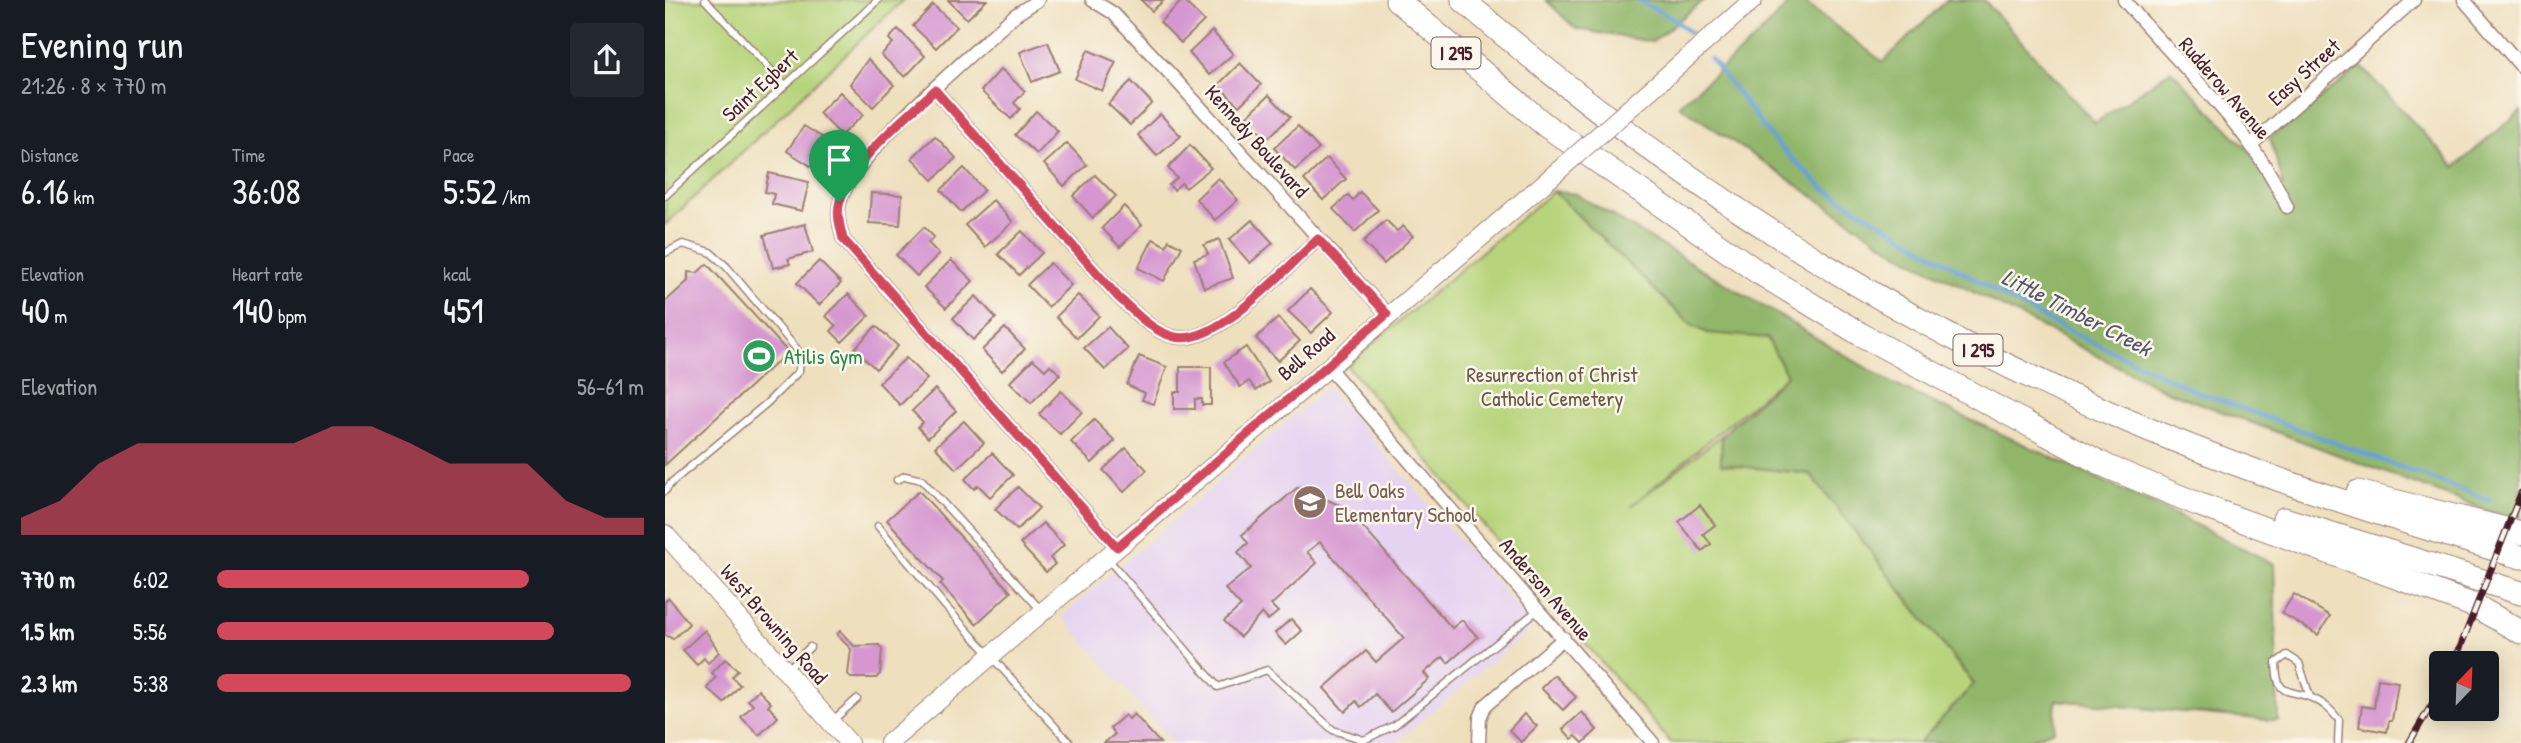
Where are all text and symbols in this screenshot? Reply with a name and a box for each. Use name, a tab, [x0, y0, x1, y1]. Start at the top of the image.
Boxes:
text: Evening run	[21, 18, 184, 70]
button: share	[570, 23, 644, 97]
street label: Rudderow Avenue	[2172, 31, 2278, 145]
street label: Easy Street	[2262, 31, 2347, 112]
road number: I 295	[1431, 38, 1481, 68]
street label: Saint Egbert	[715, 41, 805, 128]
text: 21:26 · 8 × 770 m	[21, 70, 166, 101]
street label: Kennedy Boulevard	[1198, 78, 1316, 204]
pin	[809, 130, 869, 202]
icon: arrive	[820, 141, 858, 179]
text: Distance	[21, 142, 79, 168]
text: Time	[232, 142, 266, 168]
text: Pace	[443, 142, 475, 168]
text: 6.16	[21, 168, 69, 215]
text: 36:08	[232, 168, 301, 215]
text: 5:52	[443, 168, 497, 215]
text: km	[69, 184, 94, 210]
text: /km	[497, 184, 530, 210]
text: Elevation	[21, 261, 84, 287]
text: Heart rate	[232, 261, 303, 287]
text: kcal	[443, 261, 471, 287]
water label: Little Timber Creek	[1997, 261, 2159, 364]
text: 40	[21, 287, 50, 334]
text: 140	[232, 287, 274, 334]
text: 451	[443, 287, 484, 334]
text: m	[50, 303, 67, 329]
text: bpm	[274, 303, 307, 329]
street label: Bell Road	[1271, 321, 1341, 387]
road number: I 295	[1953, 334, 2003, 366]
sports icon: Atilis Gym	[740, 337, 778, 375]
place label: Atilis Gym	[784, 342, 863, 371]
park label: Resurrection of Christ Catholic Cemetery	[1466, 360, 1638, 413]
text: Elevation	[21, 371, 97, 402]
text: 56–61 m	[577, 371, 644, 402]
place label: Bell Oaks Elementary School	[1335, 476, 1477, 529]
school or university icon: Bell Oaks Elementary School	[1291, 483, 1329, 521]
street label: Anderson Avenue	[1493, 531, 1599, 647]
street label: West Browning Road	[714, 558, 834, 690]
text: 770 m	[21, 564, 75, 595]
text: 6:02	[133, 564, 169, 595]
text: 1.5 km	[21, 616, 74, 647]
text: 5:56	[133, 616, 167, 647]
north arrow	[2429, 651, 2499, 721]
map controls	[2429, 651, 2499, 721]
text: 2.3 km	[21, 668, 77, 699]
text: 5:38	[133, 668, 168, 699]

